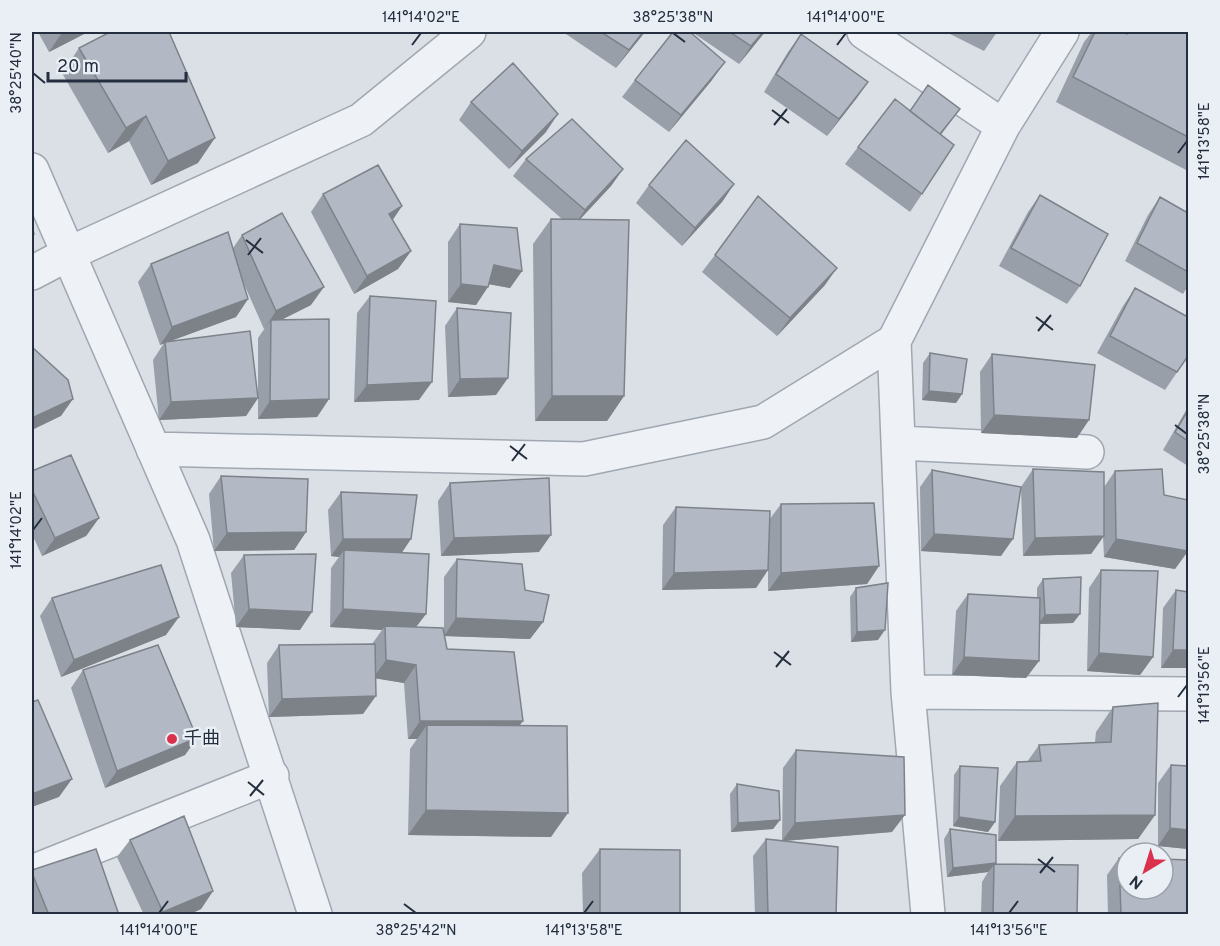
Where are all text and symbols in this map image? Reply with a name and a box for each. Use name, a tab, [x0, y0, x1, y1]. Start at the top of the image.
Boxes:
text: 141°14'02"E	[382, 9, 460, 28]
text: 38°25'38"N	[633, 9, 713, 28]
text: 141°14'00"E	[807, 9, 885, 28]
text: 38°25'40"N	[8, 32, 27, 114]
scale bar	[48, 45, 186, 83]
text: 20 m	[57, 56, 99, 79]
text: 141°13'58"E	[1196, 102, 1215, 180]
text: 38°25'38"N	[1196, 394, 1215, 474]
text: 141°14'02"E	[8, 491, 27, 569]
text: 141°13'56"E	[1196, 646, 1215, 724]
place label: 千曲	[184, 728, 220, 751]
marker: 千曲	[165, 732, 179, 746]
north arrow	[1115, 841, 1175, 901]
text: N	[1126, 870, 1148, 893]
text: 141°14'00"E	[120, 922, 198, 941]
text: 38°25'42"N	[375, 922, 457, 941]
text: 141°13'58"E	[545, 922, 623, 941]
text: 141°13'56"E	[970, 922, 1048, 941]

